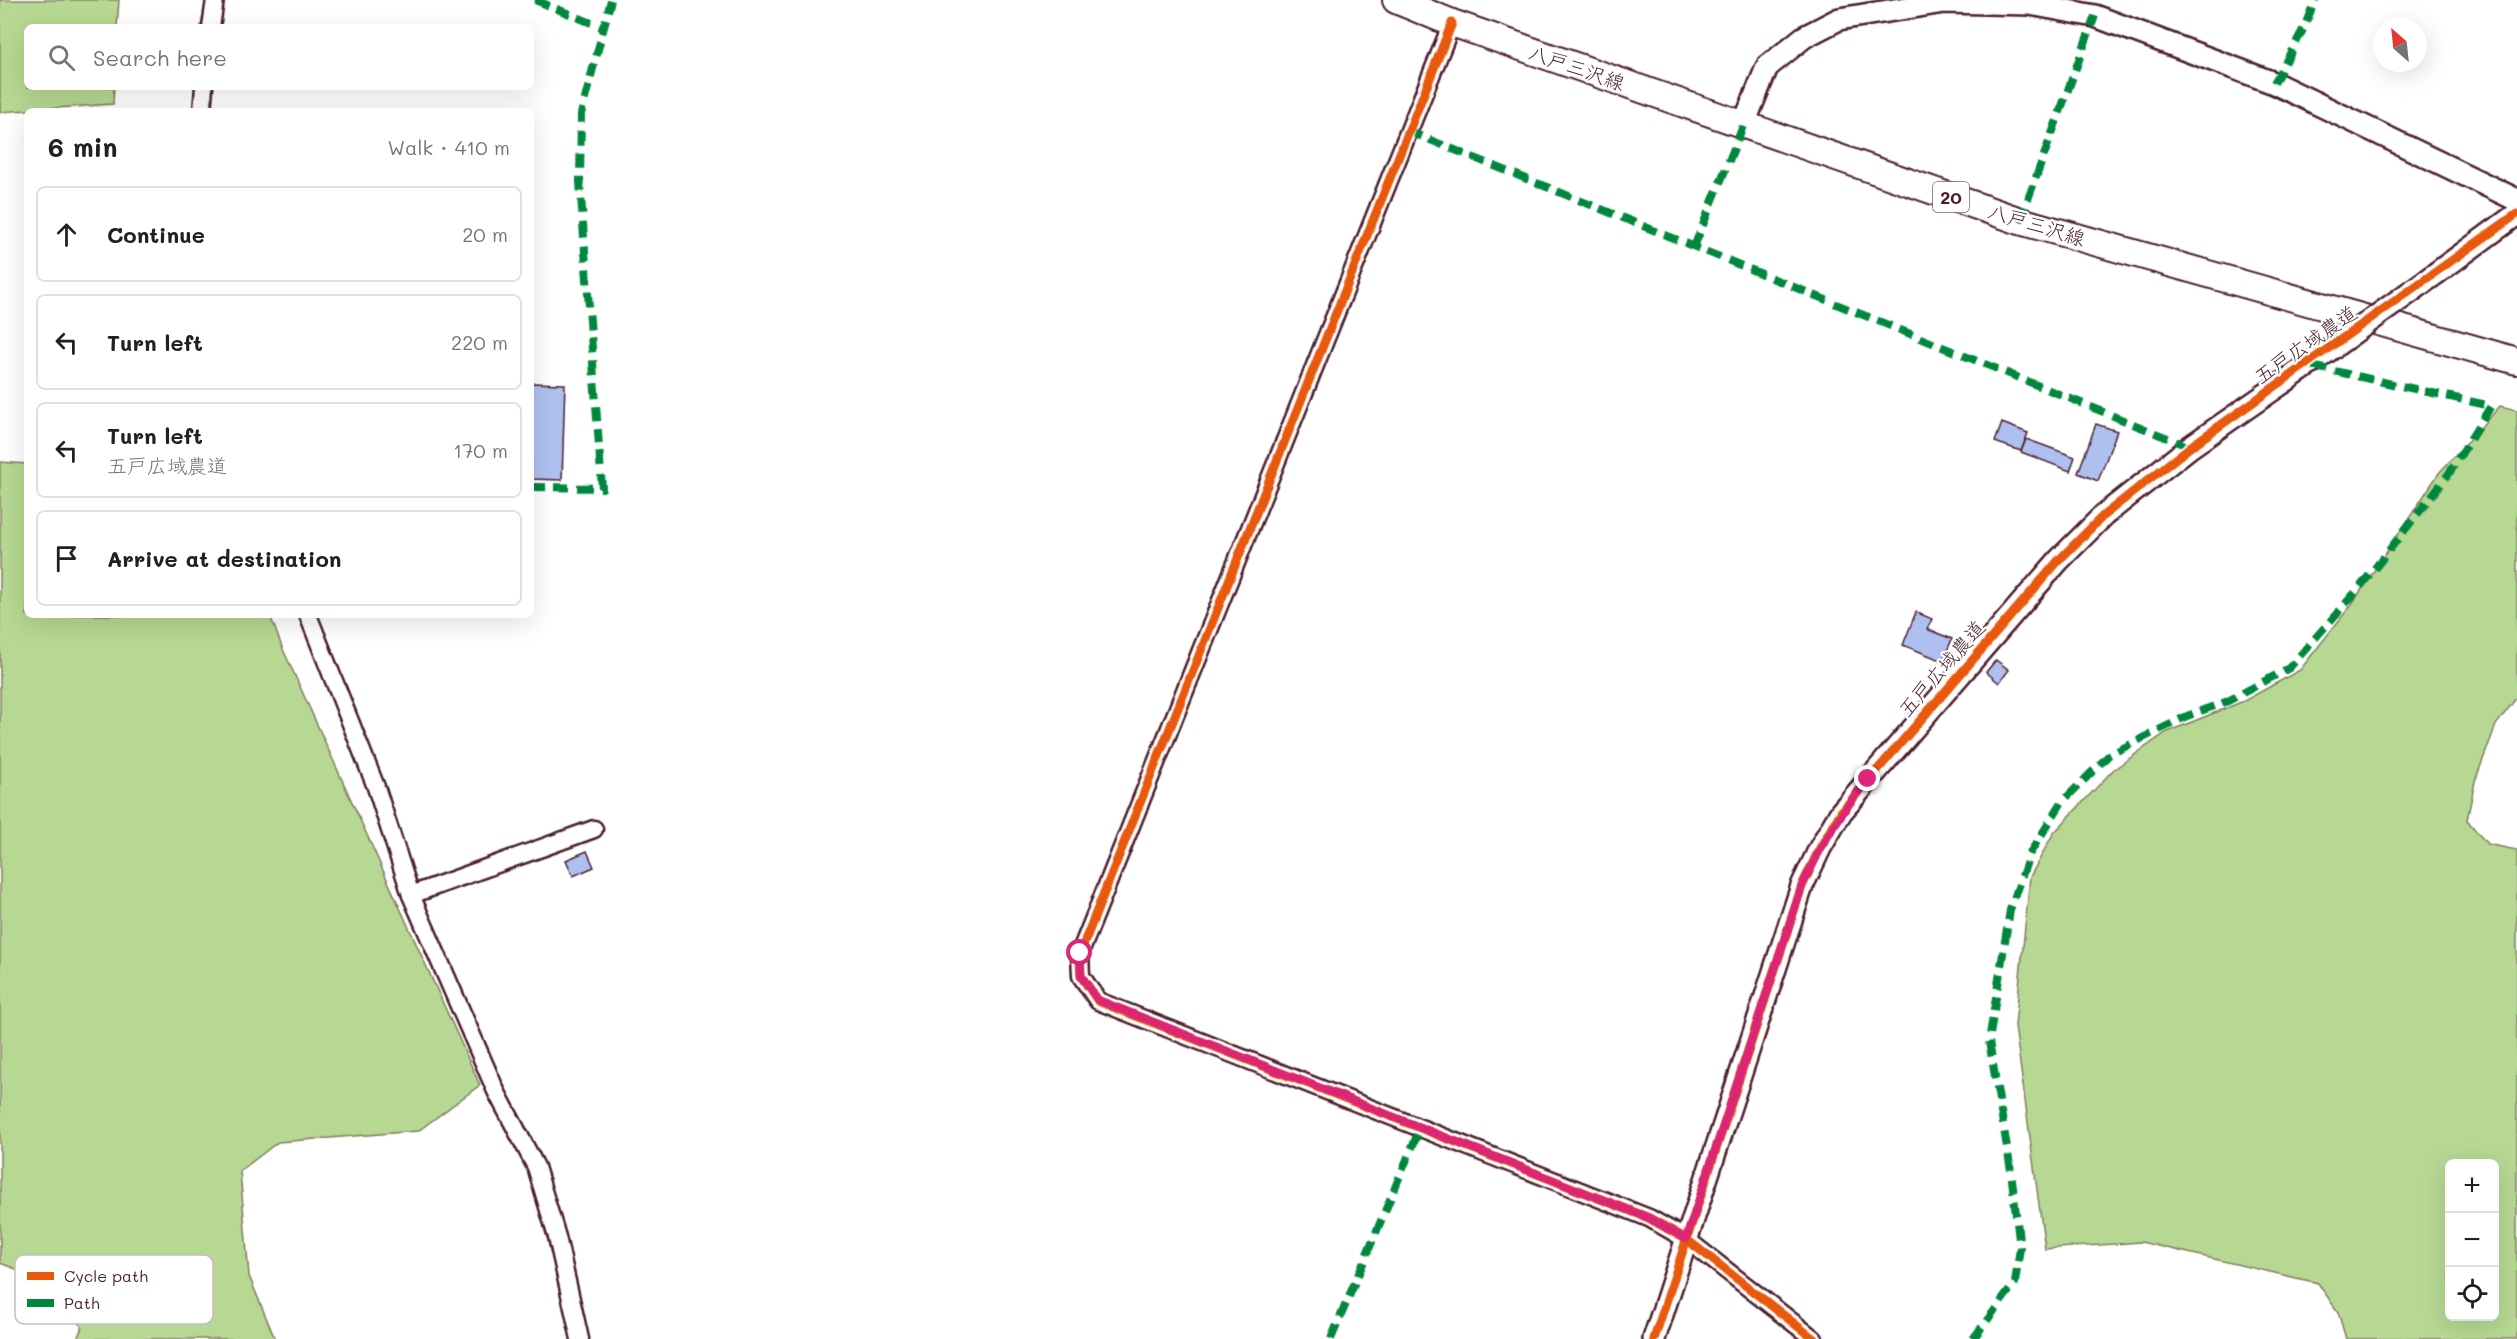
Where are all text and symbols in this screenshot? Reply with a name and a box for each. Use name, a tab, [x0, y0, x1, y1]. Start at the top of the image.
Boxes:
north arrow	[2373, 18, 2427, 72]
search box	[24, 24, 534, 90]
street label: 八戸三沢線	[1525, 38, 1629, 96]
icon: search	[45, 41, 78, 74]
text: Search here	[93, 43, 227, 72]
text: 6 min	[48, 130, 117, 164]
text: Walk · 410 m	[387, 134, 510, 160]
road number: 20	[1933, 182, 1969, 212]
street label: 八戸三沢線	[1985, 197, 2089, 251]
icon: ahead	[50, 218, 83, 251]
text: Continue	[107, 220, 205, 249]
text: 20 m	[462, 221, 508, 247]
street label: 五戸広域農道	[2248, 299, 2362, 389]
icon: left	[50, 326, 83, 359]
text: Turn left	[107, 328, 203, 357]
text: 220 m	[451, 329, 508, 355]
text: Turn left	[107, 421, 203, 450]
icon: left	[50, 434, 83, 467]
text: 170 m	[453, 437, 508, 463]
text: 五戸広域農道	[107, 452, 227, 478]
icon: arrive	[50, 542, 83, 575]
text: Arrive at destination	[107, 544, 342, 573]
street label: 五戸広域農道	[1892, 614, 1990, 722]
route end	[1854, 765, 1880, 791]
route start	[1066, 939, 1092, 965]
map controls	[2445, 1159, 2499, 1321]
button: +	[2445, 1159, 2499, 1213]
button: −	[2445, 1213, 2499, 1267]
legend	[15, 1255, 213, 1324]
text: Cycle path	[64, 1265, 148, 1286]
button: locate	[2445, 1267, 2499, 1321]
text: Path	[64, 1292, 100, 1313]

